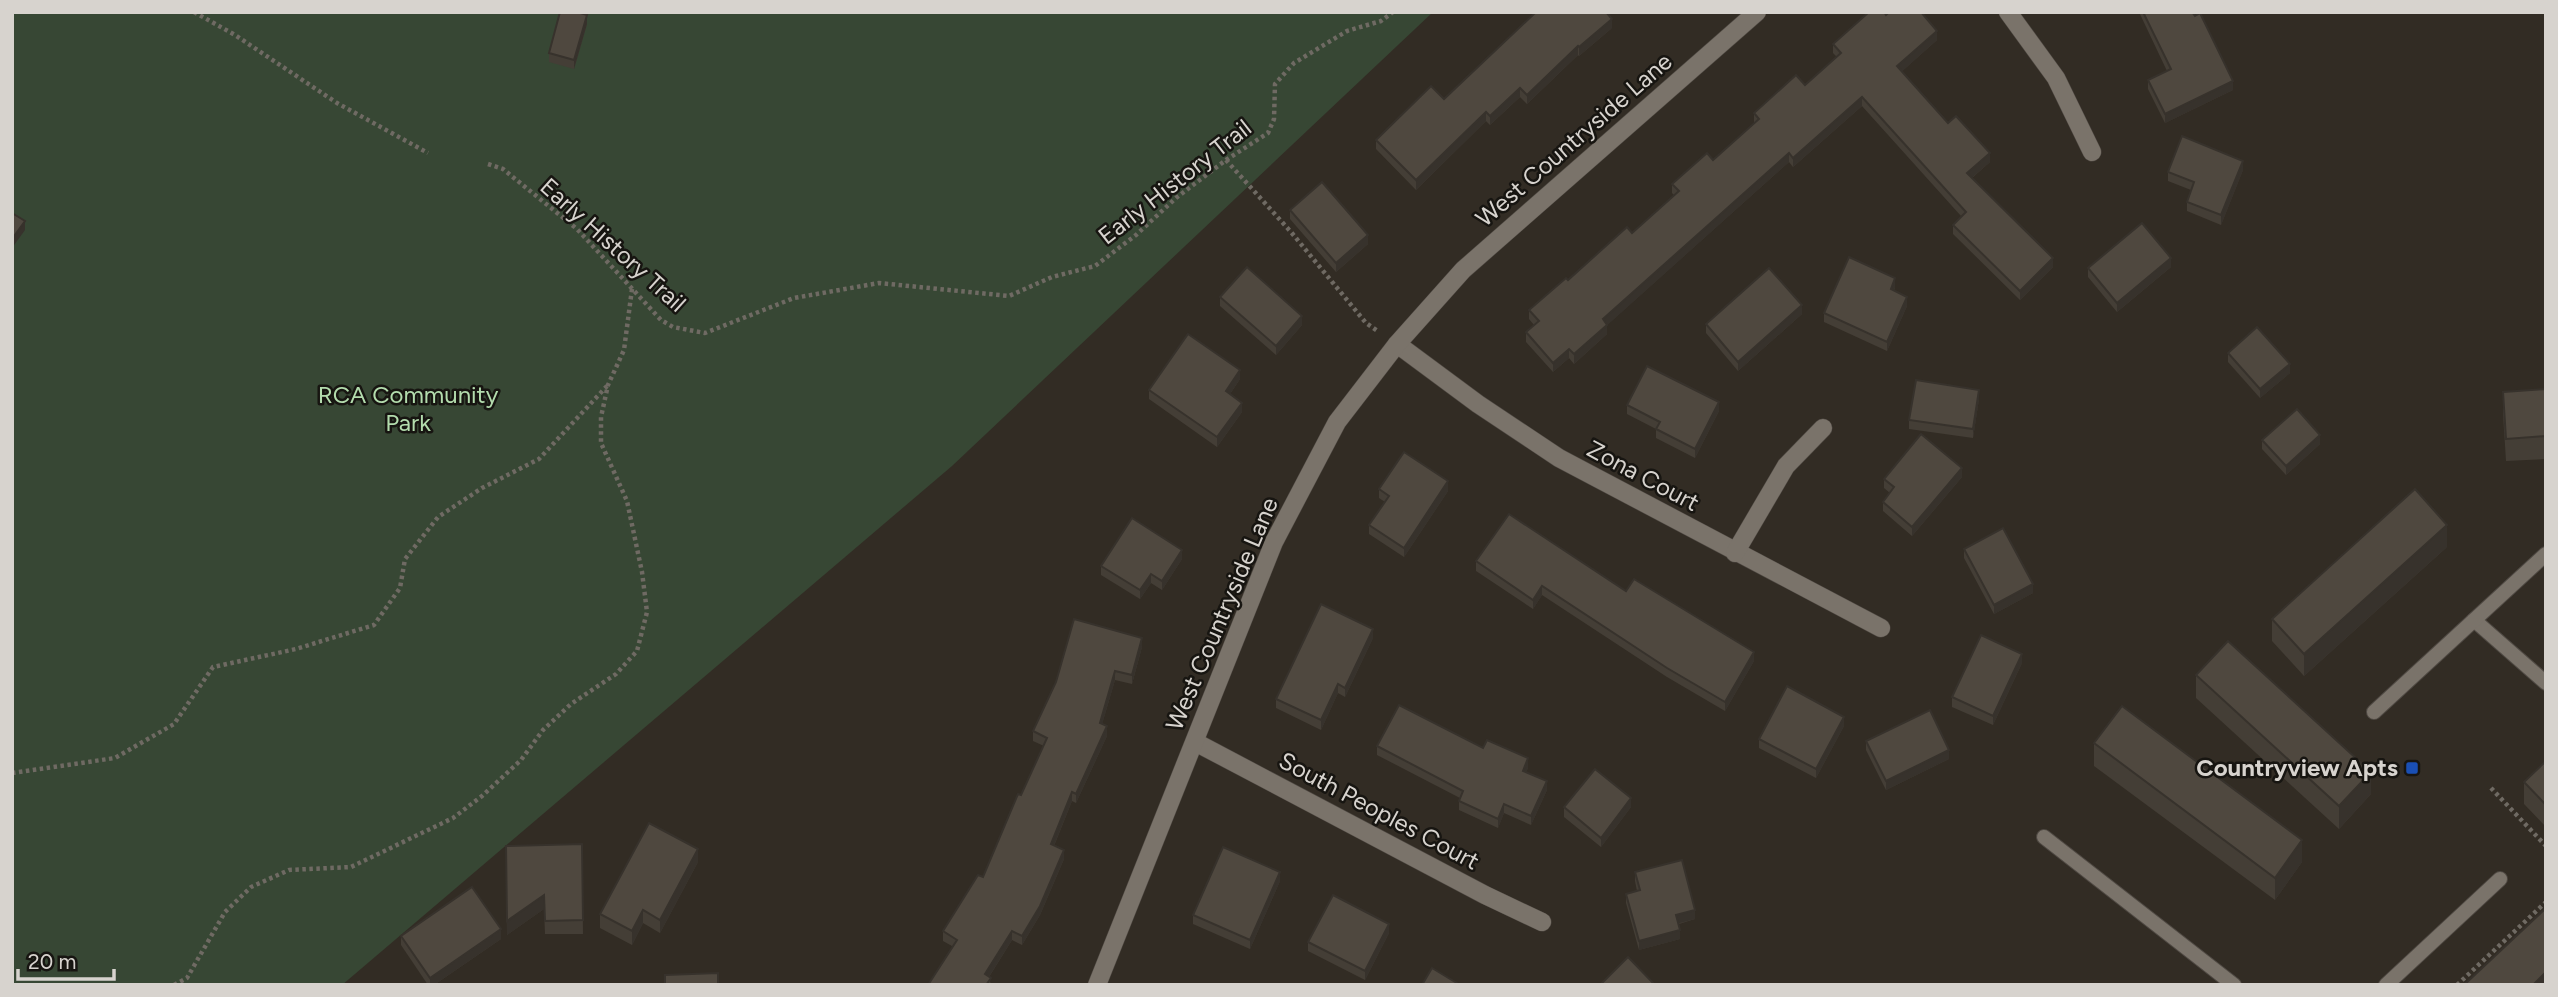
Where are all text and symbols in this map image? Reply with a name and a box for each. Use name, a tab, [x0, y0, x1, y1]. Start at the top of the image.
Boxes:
street label: West Countryside Lane	[1470, 47, 1678, 233]
street label: Early History Trail	[1092, 113, 1257, 250]
street label: Early History Trail	[534, 172, 692, 318]
park label: RCA Community Park	[318, 380, 499, 437]
street label: Zona Court	[1582, 434, 1704, 517]
street label: West Countryside Lane	[1159, 493, 1284, 735]
street label: South Peoples Court	[1274, 746, 1484, 876]
place label: Countryview Apts	[2196, 753, 2398, 782]
marker: Countryview Apts	[2404, 760, 2420, 776]
scale bar	[18, 937, 114, 981]
text: 20 m	[28, 949, 76, 974]

